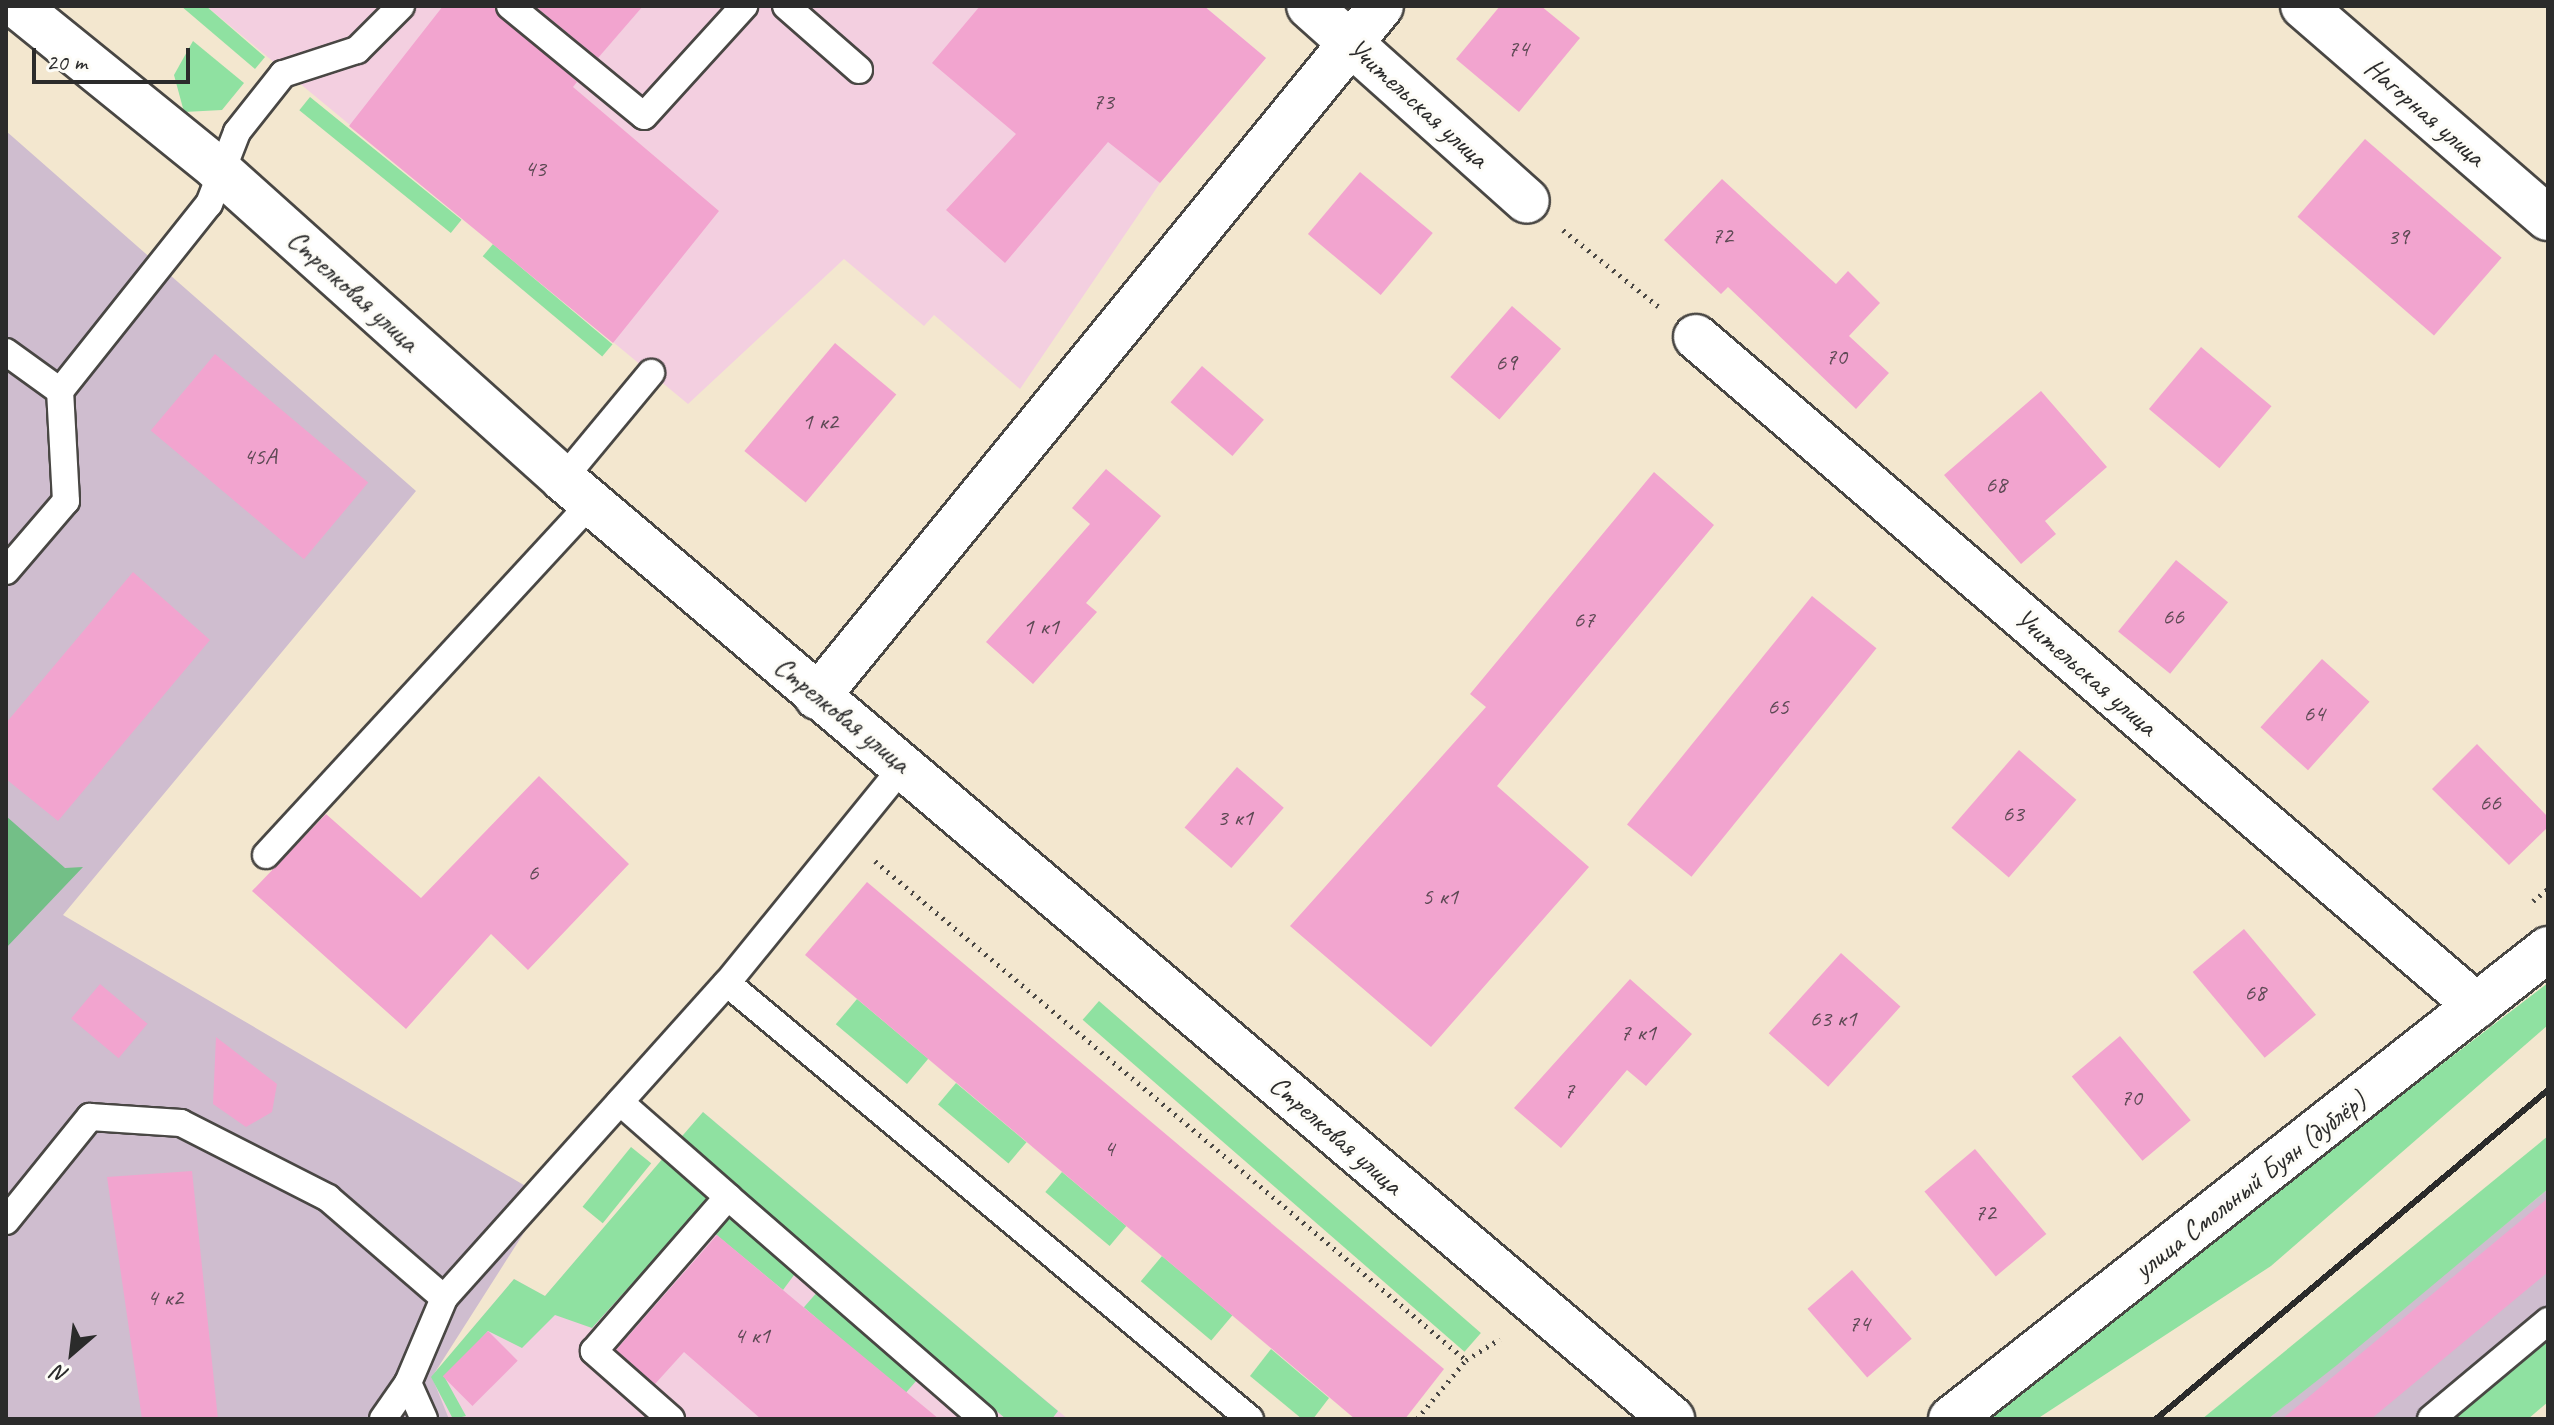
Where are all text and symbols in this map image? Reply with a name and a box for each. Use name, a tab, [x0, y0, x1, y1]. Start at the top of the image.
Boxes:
street label: Учительская улица	[1340, 31, 1496, 175]
scale bar	[36, 32, 194, 82]
house number: 74	[1507, 35, 1529, 63]
text: 20 m	[46, 47, 87, 77]
street label: Нагорная улица	[2357, 50, 2493, 174]
house number: 73	[1092, 88, 1114, 116]
house number: 43	[524, 155, 546, 183]
house number: 72	[1711, 222, 1733, 250]
street label: Стрелковая улица	[280, 223, 426, 359]
house number: 39	[2387, 223, 2409, 251]
house number: 70	[1825, 343, 1847, 371]
house number: 69	[1495, 349, 1517, 377]
house number: 1 к2	[802, 408, 838, 436]
house number: 45А	[243, 443, 277, 471]
house number: 68	[1985, 471, 2007, 499]
street label: Учительская улица	[2007, 601, 2165, 743]
house number: 66	[2162, 603, 2184, 631]
house number: 67	[1573, 606, 1595, 634]
house number: 1 к1	[1023, 613, 1059, 641]
street label: Стрелковая улица	[767, 649, 917, 781]
house number: 65	[1767, 693, 1789, 721]
house number: 64	[2303, 700, 2325, 728]
house number: 66	[2479, 789, 2501, 817]
house number: 63	[2002, 800, 2024, 828]
house number: 3 к1	[1217, 804, 1253, 832]
house number: 6	[528, 859, 538, 887]
house number: 5 к1	[1422, 883, 1458, 911]
house number: 68	[2244, 979, 2266, 1007]
house number: 63 к1	[1809, 1005, 1857, 1033]
house number: 7 к1	[1620, 1019, 1656, 1047]
street label: Стрелковая улица	[1262, 1068, 1410, 1202]
house number: 7	[1564, 1077, 1574, 1105]
house number: 70	[2120, 1084, 2142, 1112]
street label: улица Смольный Буян (дублёр)	[2127, 1084, 2373, 1286]
house number: 4	[1104, 1135, 1114, 1163]
house number: 72	[1974, 1199, 1996, 1227]
house number: 4 к2	[147, 1284, 183, 1312]
house number: 74	[1848, 1310, 1870, 1338]
north arrow	[32, 1313, 112, 1393]
house number: 4 к1	[734, 1322, 770, 1350]
text: N	[48, 1359, 73, 1390]

